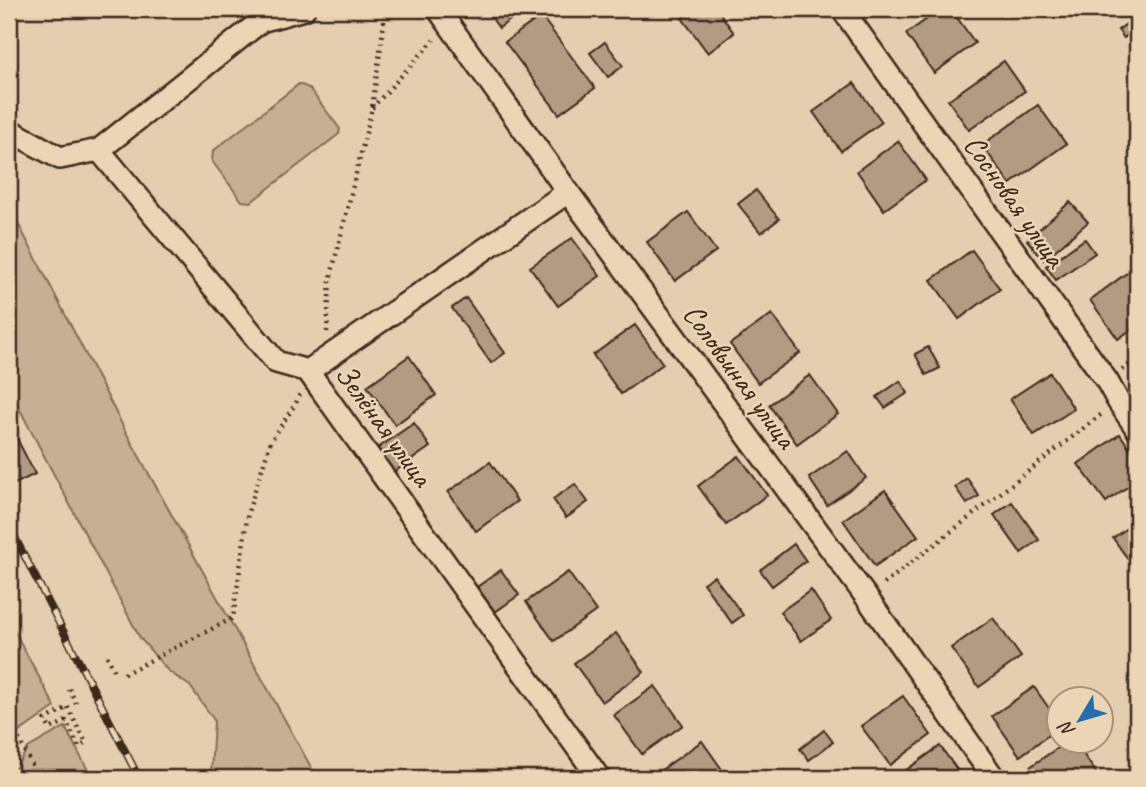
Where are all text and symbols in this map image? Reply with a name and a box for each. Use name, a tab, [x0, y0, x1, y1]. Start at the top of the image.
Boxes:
street label: Сосновая улица	[955, 127, 1076, 276]
street label: Соловьиная улица	[675, 296, 806, 457]
street label: Зелёная улица	[327, 356, 442, 495]
north arrow	[1044, 686, 1114, 756]
text: N	[1052, 715, 1080, 742]

